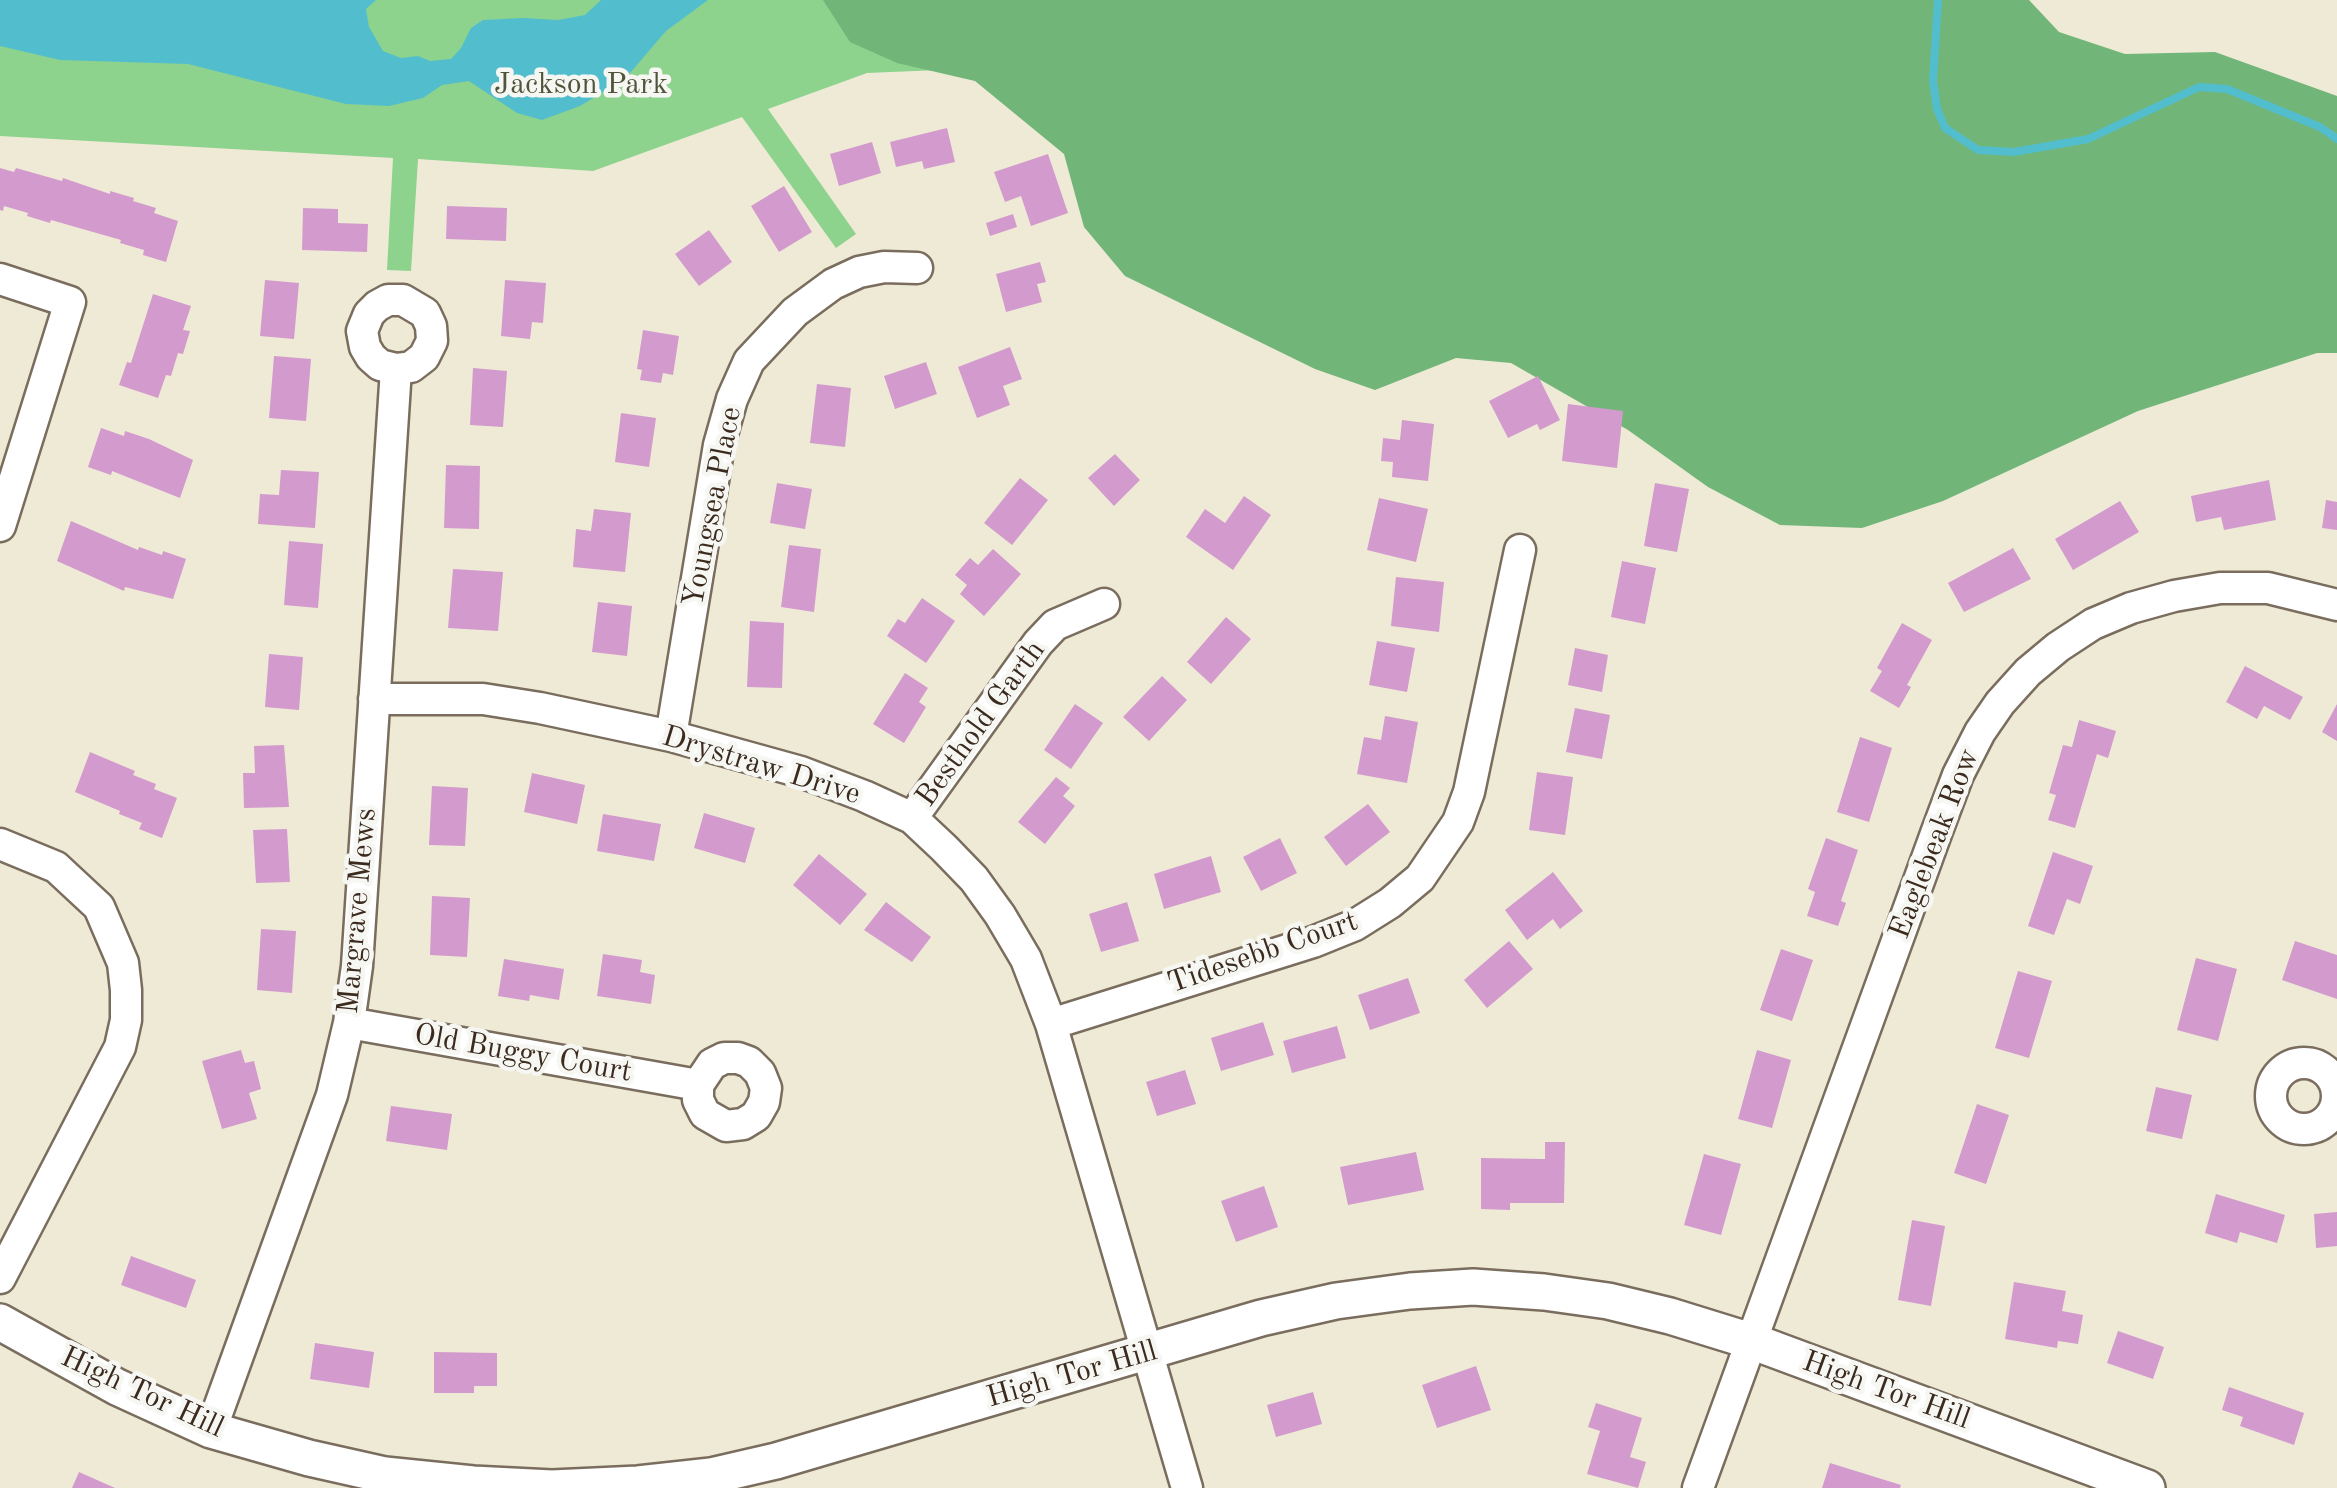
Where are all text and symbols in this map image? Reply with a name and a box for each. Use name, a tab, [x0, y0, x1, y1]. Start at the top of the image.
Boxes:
park label: Jackson Park	[494, 67, 668, 103]
street label: Youngsea Place	[676, 404, 750, 610]
street label: Besthold Garth	[909, 634, 1053, 814]
street label: Drystraw Drive	[658, 719, 864, 813]
street label: Eaglebeak Row	[1882, 744, 1988, 944]
street label: Margrave Mews	[331, 807, 385, 1015]
street label: Tidesebb Court	[1163, 904, 1363, 1002]
street label: Old Buggy Court	[411, 1017, 635, 1091]
street label: High Tor Hill	[983, 1334, 1161, 1416]
street label: High Tor Hill	[55, 1340, 229, 1446]
street label: High Tor Hill	[1797, 1344, 1975, 1438]

